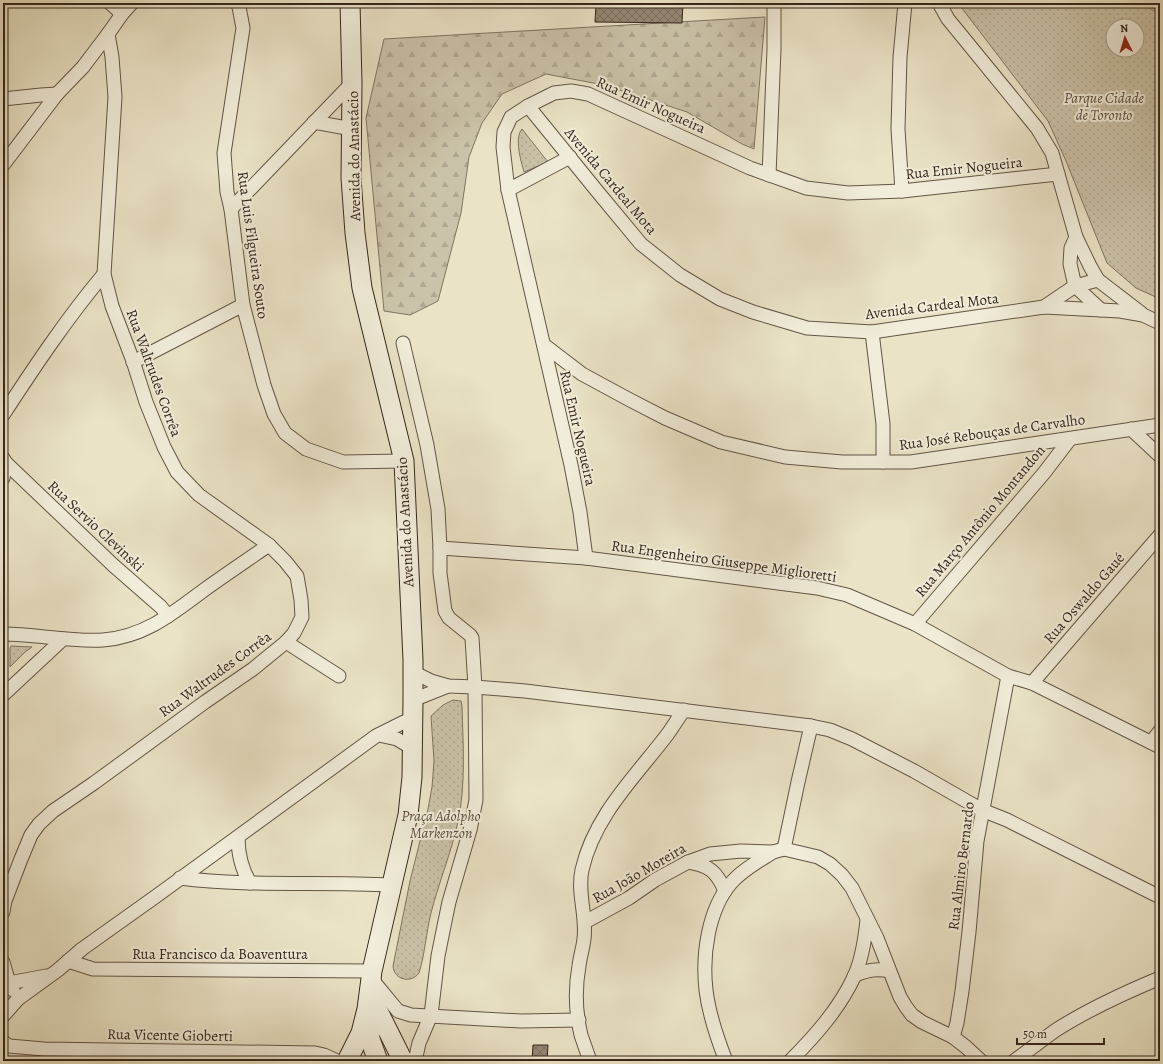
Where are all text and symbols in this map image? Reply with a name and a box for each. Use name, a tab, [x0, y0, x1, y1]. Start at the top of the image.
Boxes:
north arrow	[1105, 18, 1145, 58]
text: N	[1120, 21, 1129, 36]
street label: Rua Emir Nogueira	[593, 72, 709, 138]
park label: Parque Cidade de Toronto	[1064, 88, 1145, 125]
street label: Avenida do Anastácio	[343, 91, 365, 222]
street label: Avenida Cardeal Mota	[560, 122, 662, 239]
street label: Rua Emir Nogueira	[904, 152, 1024, 184]
street label: Rua Luis Filgueira Souto	[233, 170, 273, 320]
street label: Avenida Cardeal Mota	[863, 288, 1000, 324]
street label: Rua Waltrudes Corrêa	[122, 306, 186, 440]
street label: Rua Emir Nogueira	[555, 368, 601, 488]
street label: Rua José Rebouças de Carvalho	[898, 409, 1086, 455]
street label: Rua Março Antônio Montandon	[910, 441, 1050, 601]
street label: Avenida do Anastácio	[392, 456, 418, 589]
street label: Rua Servio Clevinski	[43, 476, 149, 576]
street label: Rua Engenheiro Giuseppe Miglioretti	[610, 535, 838, 587]
street label: Rua Oswaldo Gaué	[1039, 548, 1129, 648]
street label: Rua Waltrudes Corrêa	[155, 626, 275, 722]
street label: Rua Almiro Bernardo	[943, 801, 979, 931]
park label: Praça Adolpho Markenzon	[401, 806, 481, 843]
street label: Rua João Moreira	[589, 838, 689, 908]
street label: Rua Francisco da Boaventura	[132, 944, 308, 964]
scale bar	[1017, 1020, 1104, 1046]
street label: Rua Vicente Gioberti	[107, 1024, 233, 1046]
text: 50 m	[1023, 1026, 1047, 1042]

